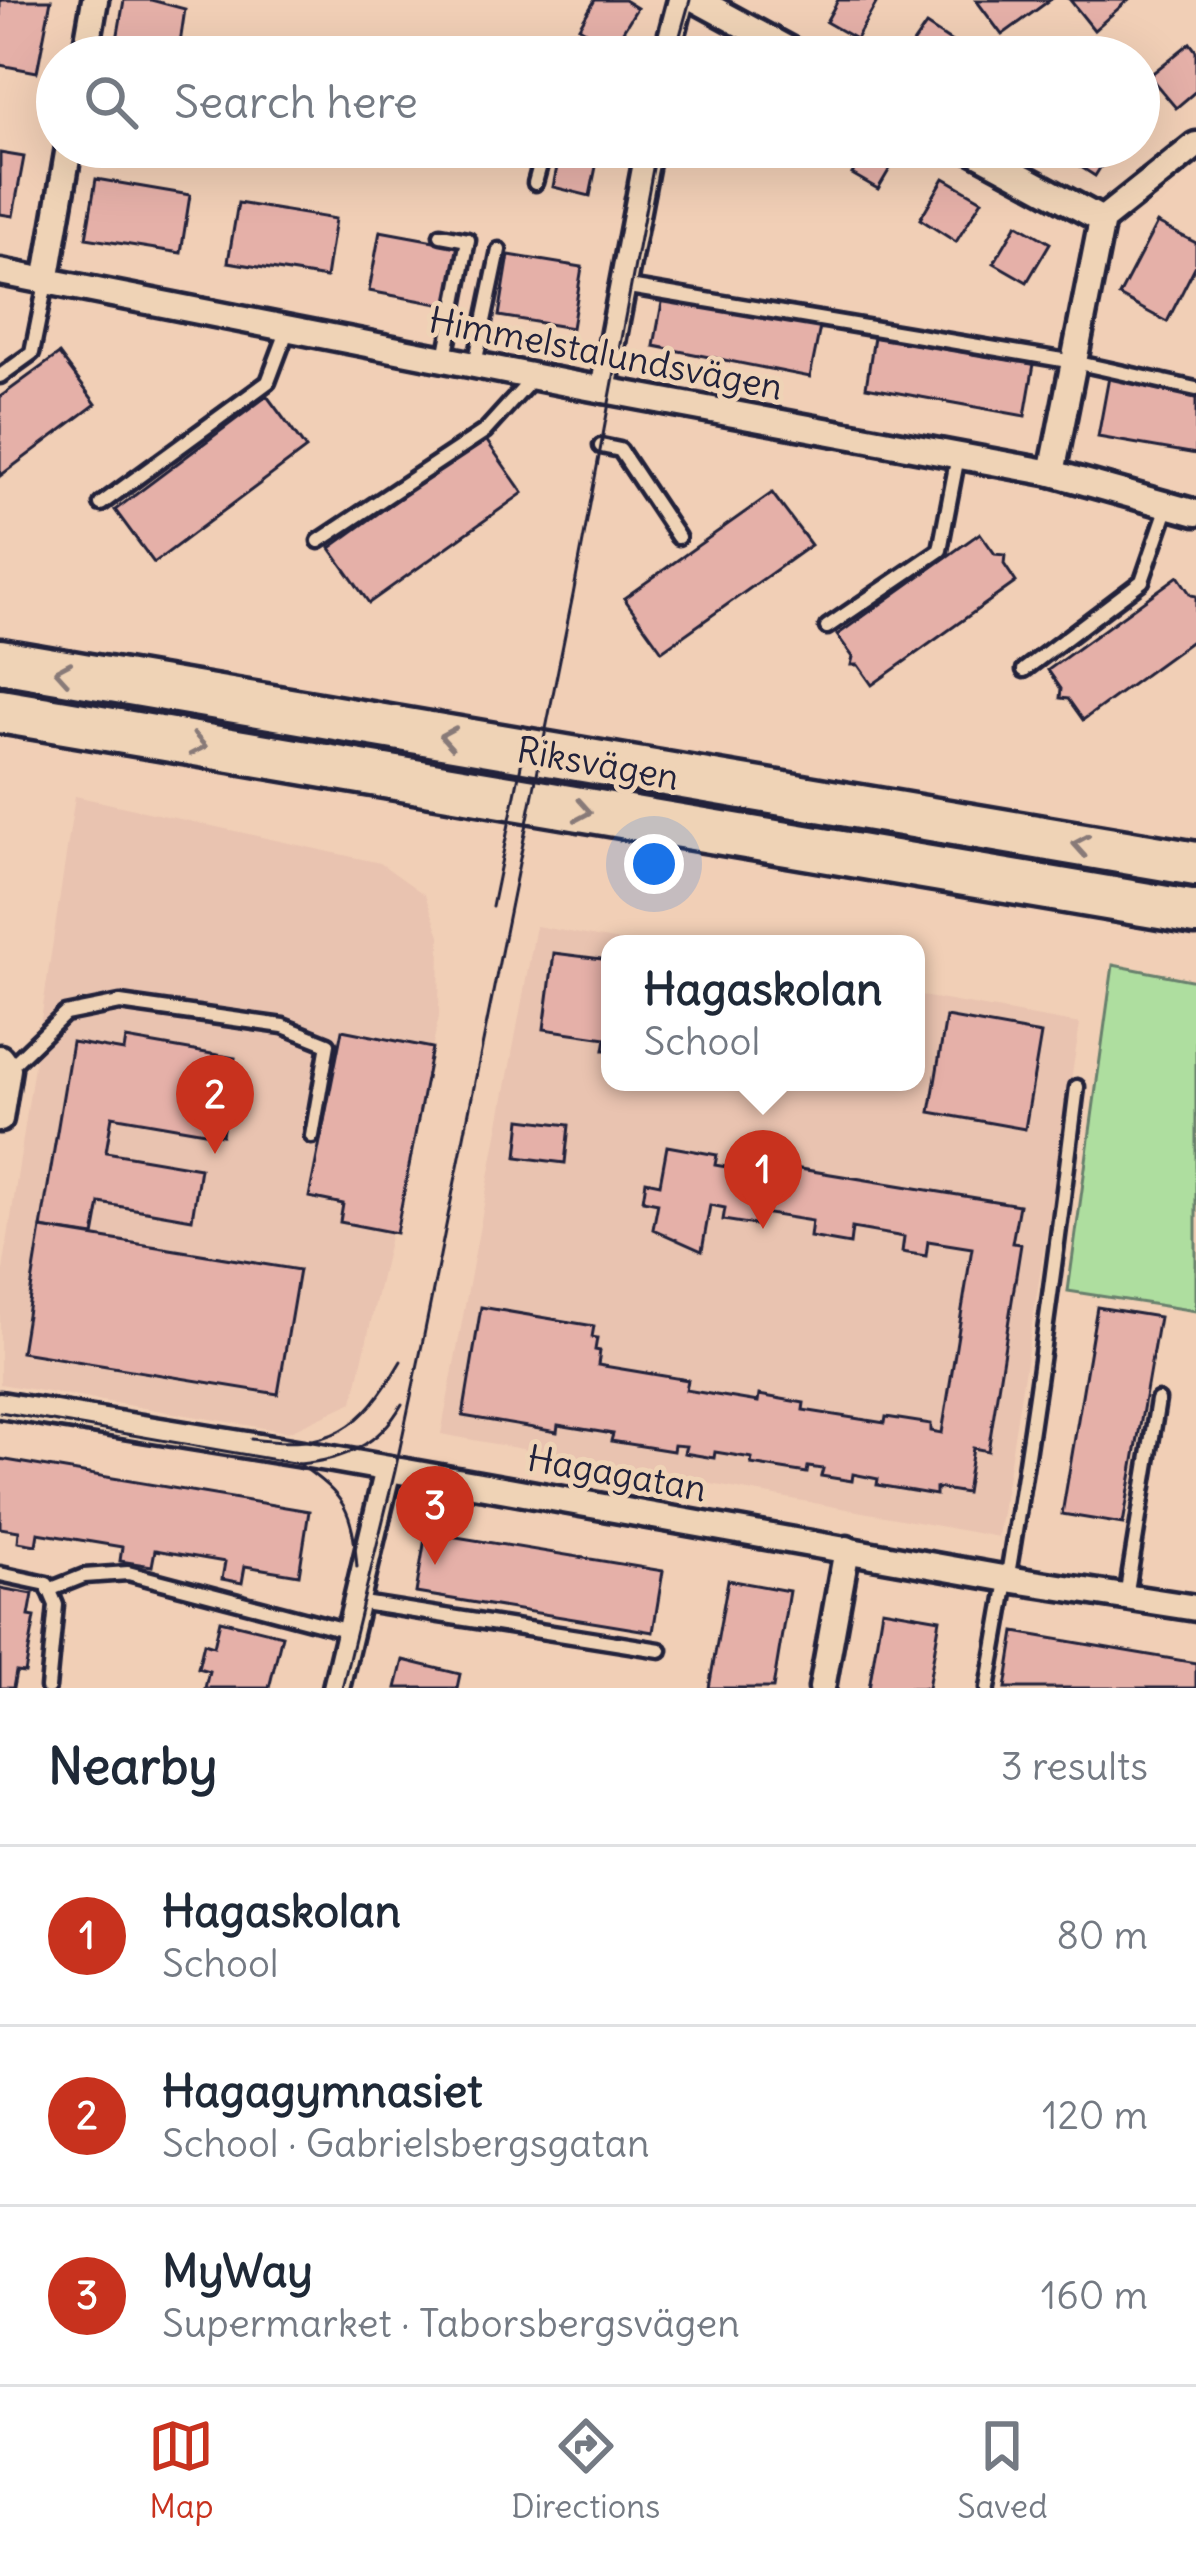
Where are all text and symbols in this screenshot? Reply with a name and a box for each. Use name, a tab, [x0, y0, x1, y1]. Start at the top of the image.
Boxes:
search box	[36, 36, 1160, 168]
icon: search	[78, 69, 144, 135]
text: Search here	[174, 74, 418, 130]
street label: Himmelstalundsvägen	[425, 297, 786, 410]
one-way arrow	[54, 661, 74, 686]
one-way arrow	[438, 725, 458, 751]
street label: Riksvägen	[513, 727, 682, 800]
one-way arrow	[188, 731, 208, 756]
one-way arrow	[572, 797, 592, 822]
one-way arrow	[1071, 833, 1091, 858]
your location	[624, 834, 684, 894]
popup	[601, 935, 925, 1091]
text: Hagaskolan	[644, 961, 882, 1017]
text: School	[644, 1017, 760, 1066]
pin: 2	[176, 1055, 254, 1154]
pin: 1	[724, 1130, 802, 1229]
street label: Hagagatan	[524, 1436, 710, 1511]
pin: 3	[396, 1466, 474, 1565]
text: Nearby	[48, 1734, 217, 1798]
text: 3 results	[1001, 1742, 1148, 1791]
text: Hagaskolan	[162, 1883, 401, 1939]
text: 1	[79, 1911, 95, 1960]
text: 80 m	[1056, 1911, 1148, 1960]
text: School	[162, 1939, 279, 1988]
text: Hagagymnasiet	[162, 2063, 482, 2119]
text: 2	[76, 2091, 98, 2140]
text: 120 m	[1042, 2091, 1148, 2140]
text: School · Gabrielsbergsgatan	[162, 2119, 650, 2168]
text: MyWay	[162, 2243, 313, 2299]
text: 3	[76, 2271, 98, 2320]
text: 160 m	[1041, 2271, 1148, 2320]
text: Supermarket · Taborsbergsvägen	[162, 2299, 740, 2348]
tab: Map	[148, 2413, 214, 2527]
tab: Directions	[511, 2413, 660, 2527]
tab: Saved	[957, 2413, 1048, 2527]

